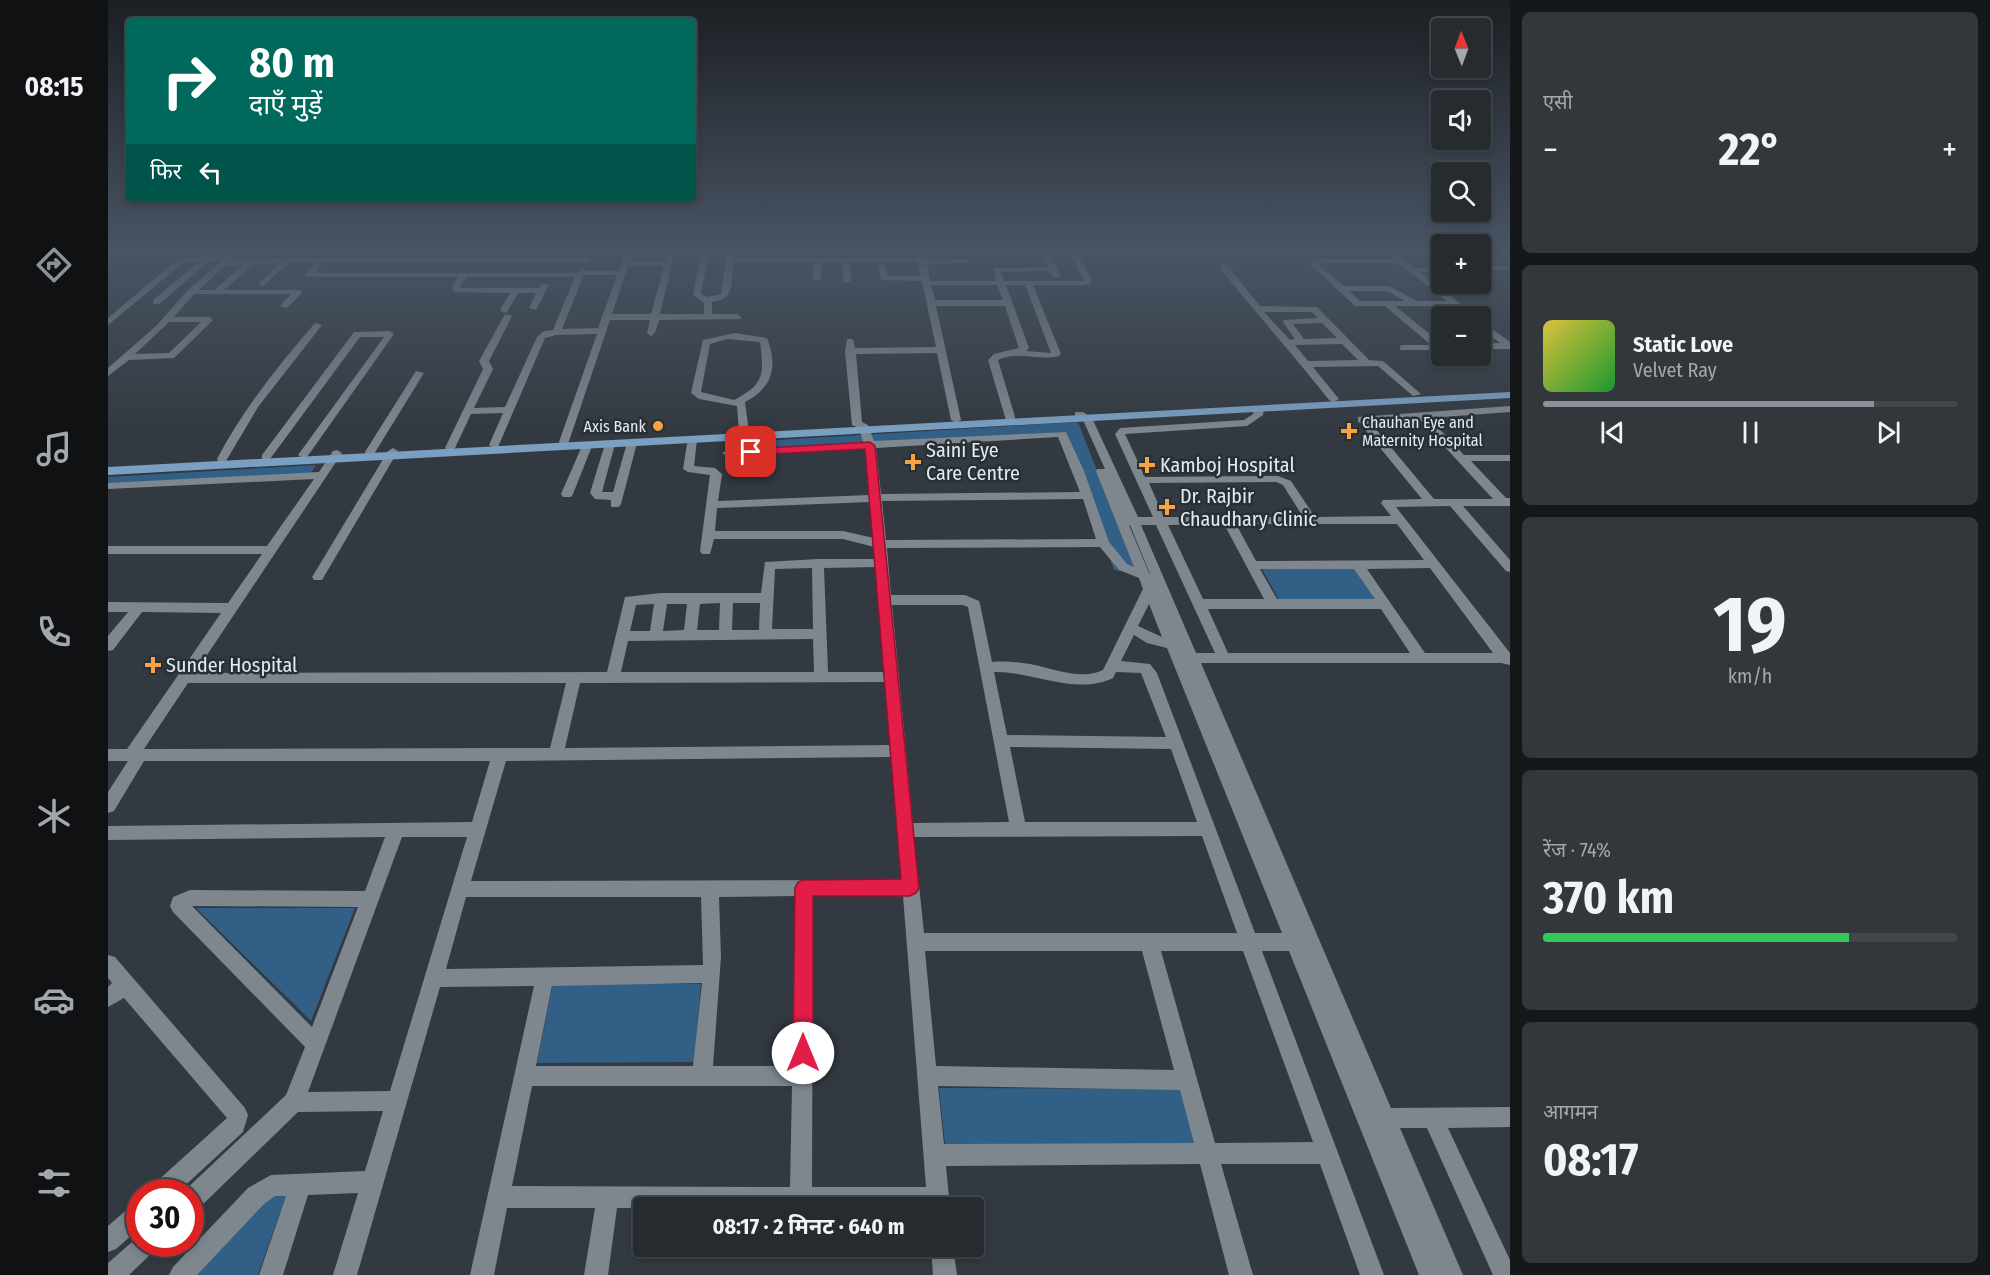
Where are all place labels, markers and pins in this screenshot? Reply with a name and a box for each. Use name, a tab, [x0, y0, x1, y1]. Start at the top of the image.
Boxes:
place label: Chauhan Eye and Maternity Hospital	[1362, 413, 1483, 450]
place label: Axis Bank	[583, 417, 647, 436]
marker: Axis Bank	[651, 419, 665, 433]
marker: Chauhan Eye and Maternity Hospital	[1340, 422, 1358, 440]
pin	[725, 426, 776, 477]
place label: Saini Eye Care Centre	[926, 438, 1020, 485]
marker: Saini Eye Care Centre	[904, 453, 922, 471]
place label: Kamboj Hospital	[1160, 453, 1295, 477]
marker: Kamboj Hospital	[1138, 456, 1156, 474]
place label: Dr. Rajbir Chaudhary Clinic	[1180, 484, 1317, 531]
marker: Dr. Rajbir Chaudhary Clinic	[1158, 498, 1176, 516]
place label: Sunder Hospital	[166, 653, 297, 677]
marker: Sunder Hospital	[144, 656, 162, 674]

